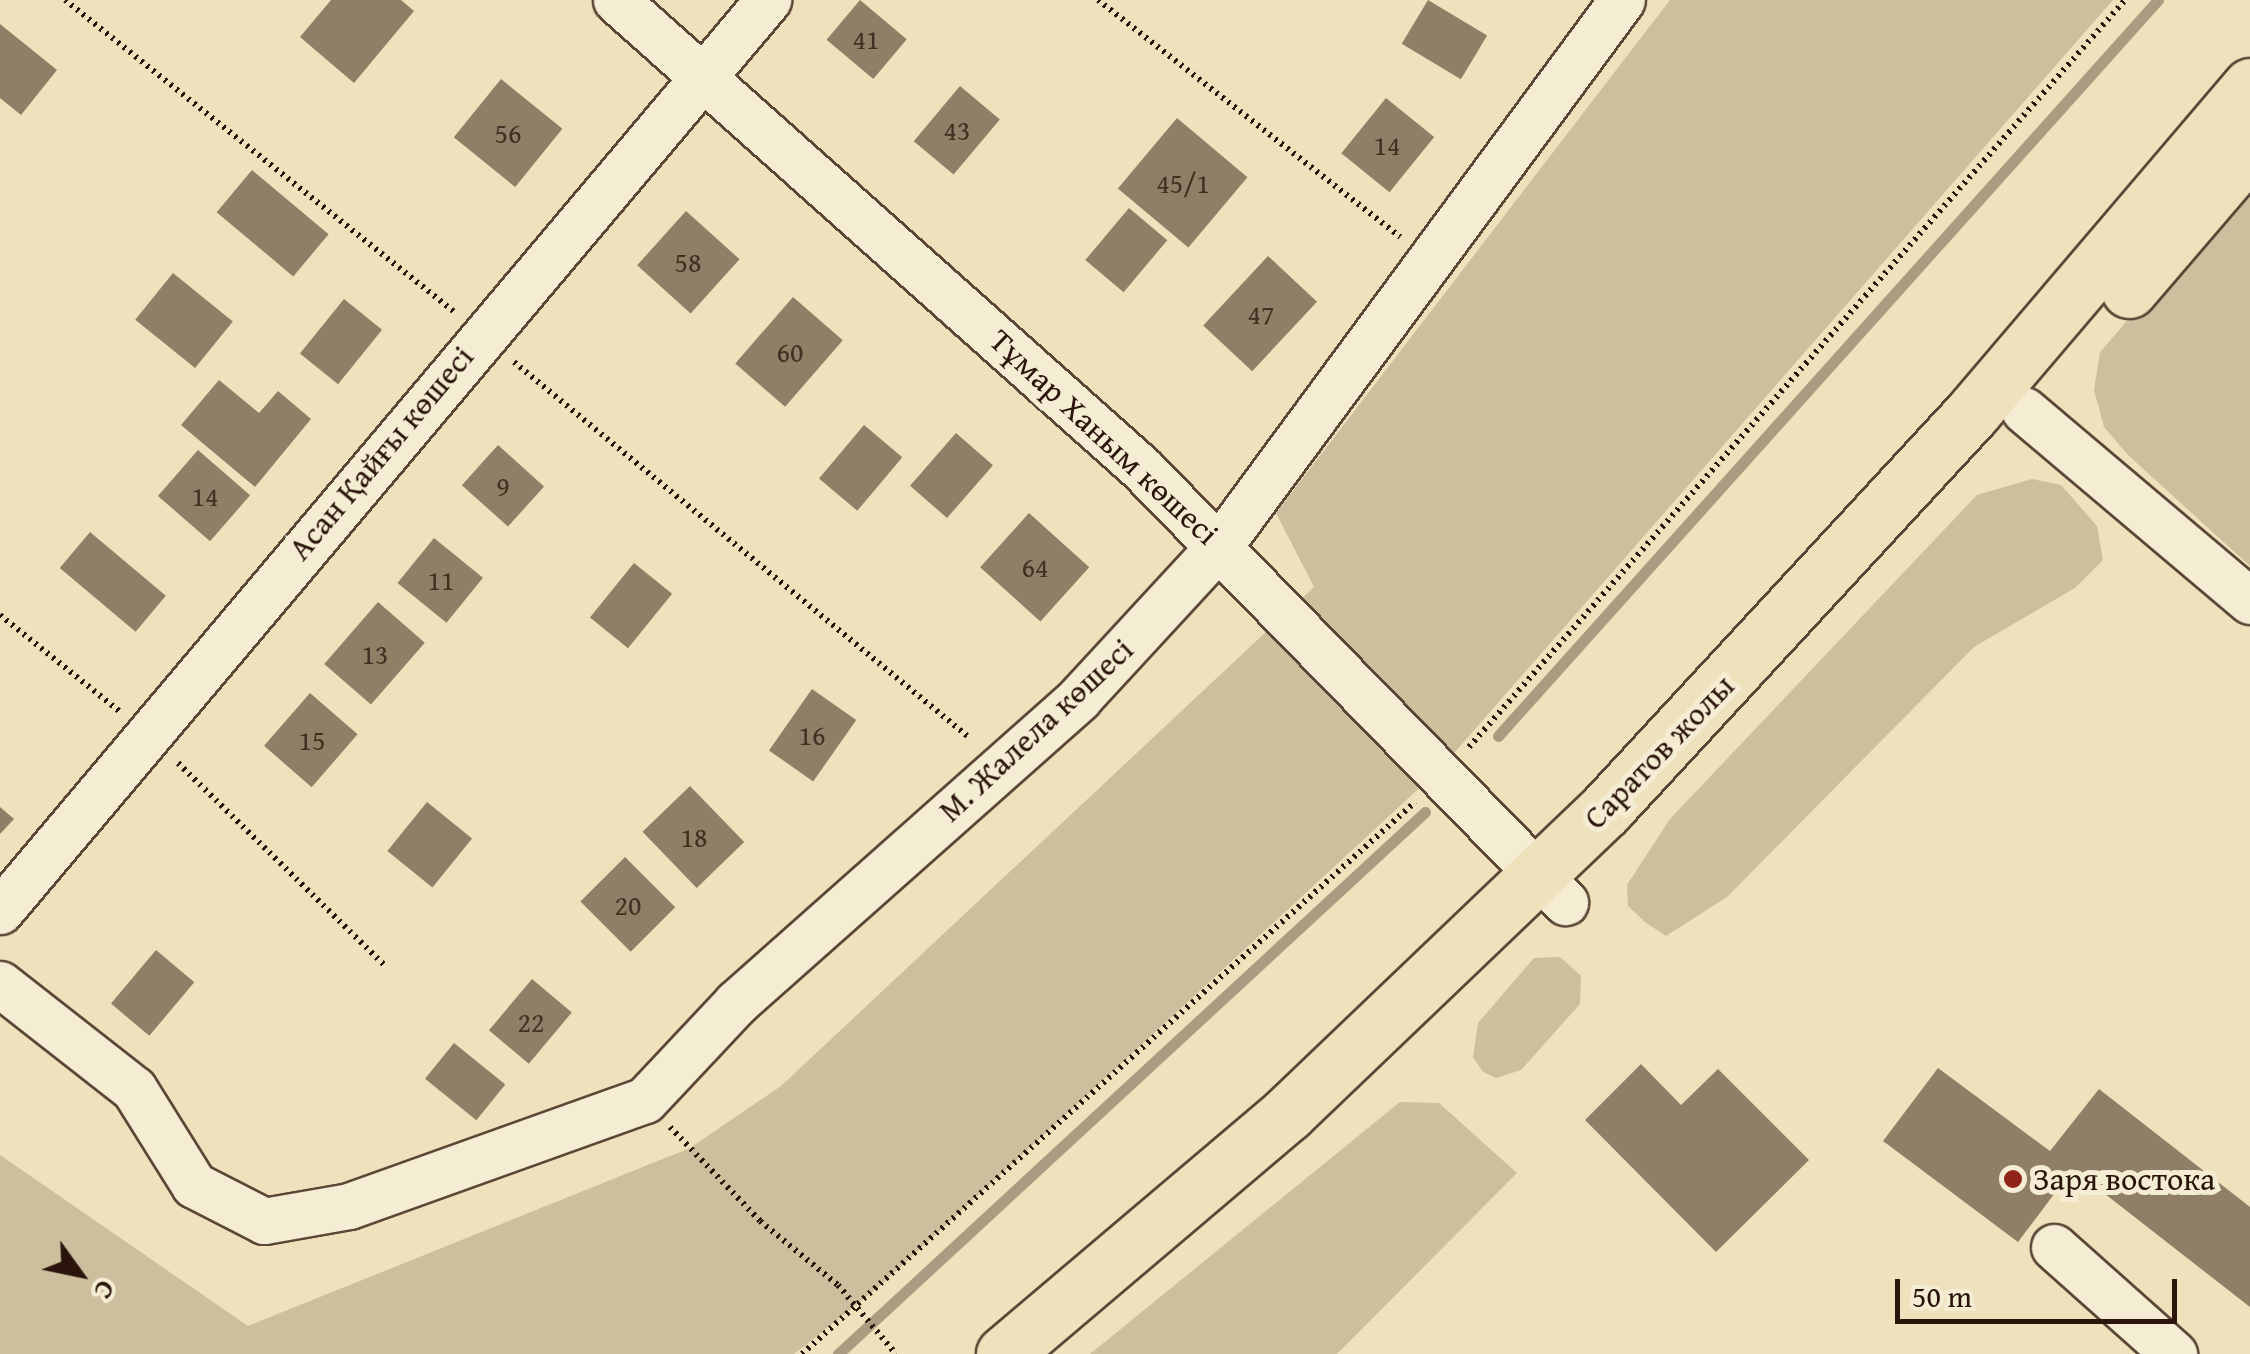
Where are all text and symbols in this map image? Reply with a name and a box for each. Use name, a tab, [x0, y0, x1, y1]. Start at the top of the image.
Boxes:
house number: 41	[853, 22, 879, 56]
house number: 43	[944, 113, 970, 147]
house number: 56	[495, 116, 521, 150]
house number: 14	[1374, 128, 1400, 162]
house number: 45/1	[1156, 166, 1210, 200]
house number: 58	[675, 245, 701, 279]
house number: 47	[1248, 297, 1274, 331]
street label: Тұмар Ханым көшесі	[982, 321, 1226, 553]
house number: 60	[777, 335, 803, 369]
street label: Асан Қайғы көшесі	[280, 338, 482, 568]
house number: 9	[496, 469, 510, 503]
house number: 14	[192, 479, 218, 513]
house number: 64	[1022, 550, 1048, 584]
house number: 11	[428, 563, 454, 597]
street label: М. Жалела көшесі	[931, 630, 1141, 830]
house number: 13	[362, 637, 388, 671]
street label: Саратов жолы	[1576, 667, 1742, 837]
house number: 16	[799, 718, 825, 752]
house number: 15	[299, 723, 325, 757]
house number: 18	[681, 820, 707, 854]
house number: 20	[615, 888, 641, 922]
house number: 22	[518, 1005, 544, 1039]
place label: Заря востока	[2033, 1160, 2215, 1198]
marker: Заря востока	[2002, 1168, 2024, 1190]
north arrow	[30, 1224, 130, 1324]
scale bar	[1900, 1259, 2182, 1321]
text: С	[84, 1273, 127, 1308]
text: 50 m	[1912, 1274, 1972, 1318]

